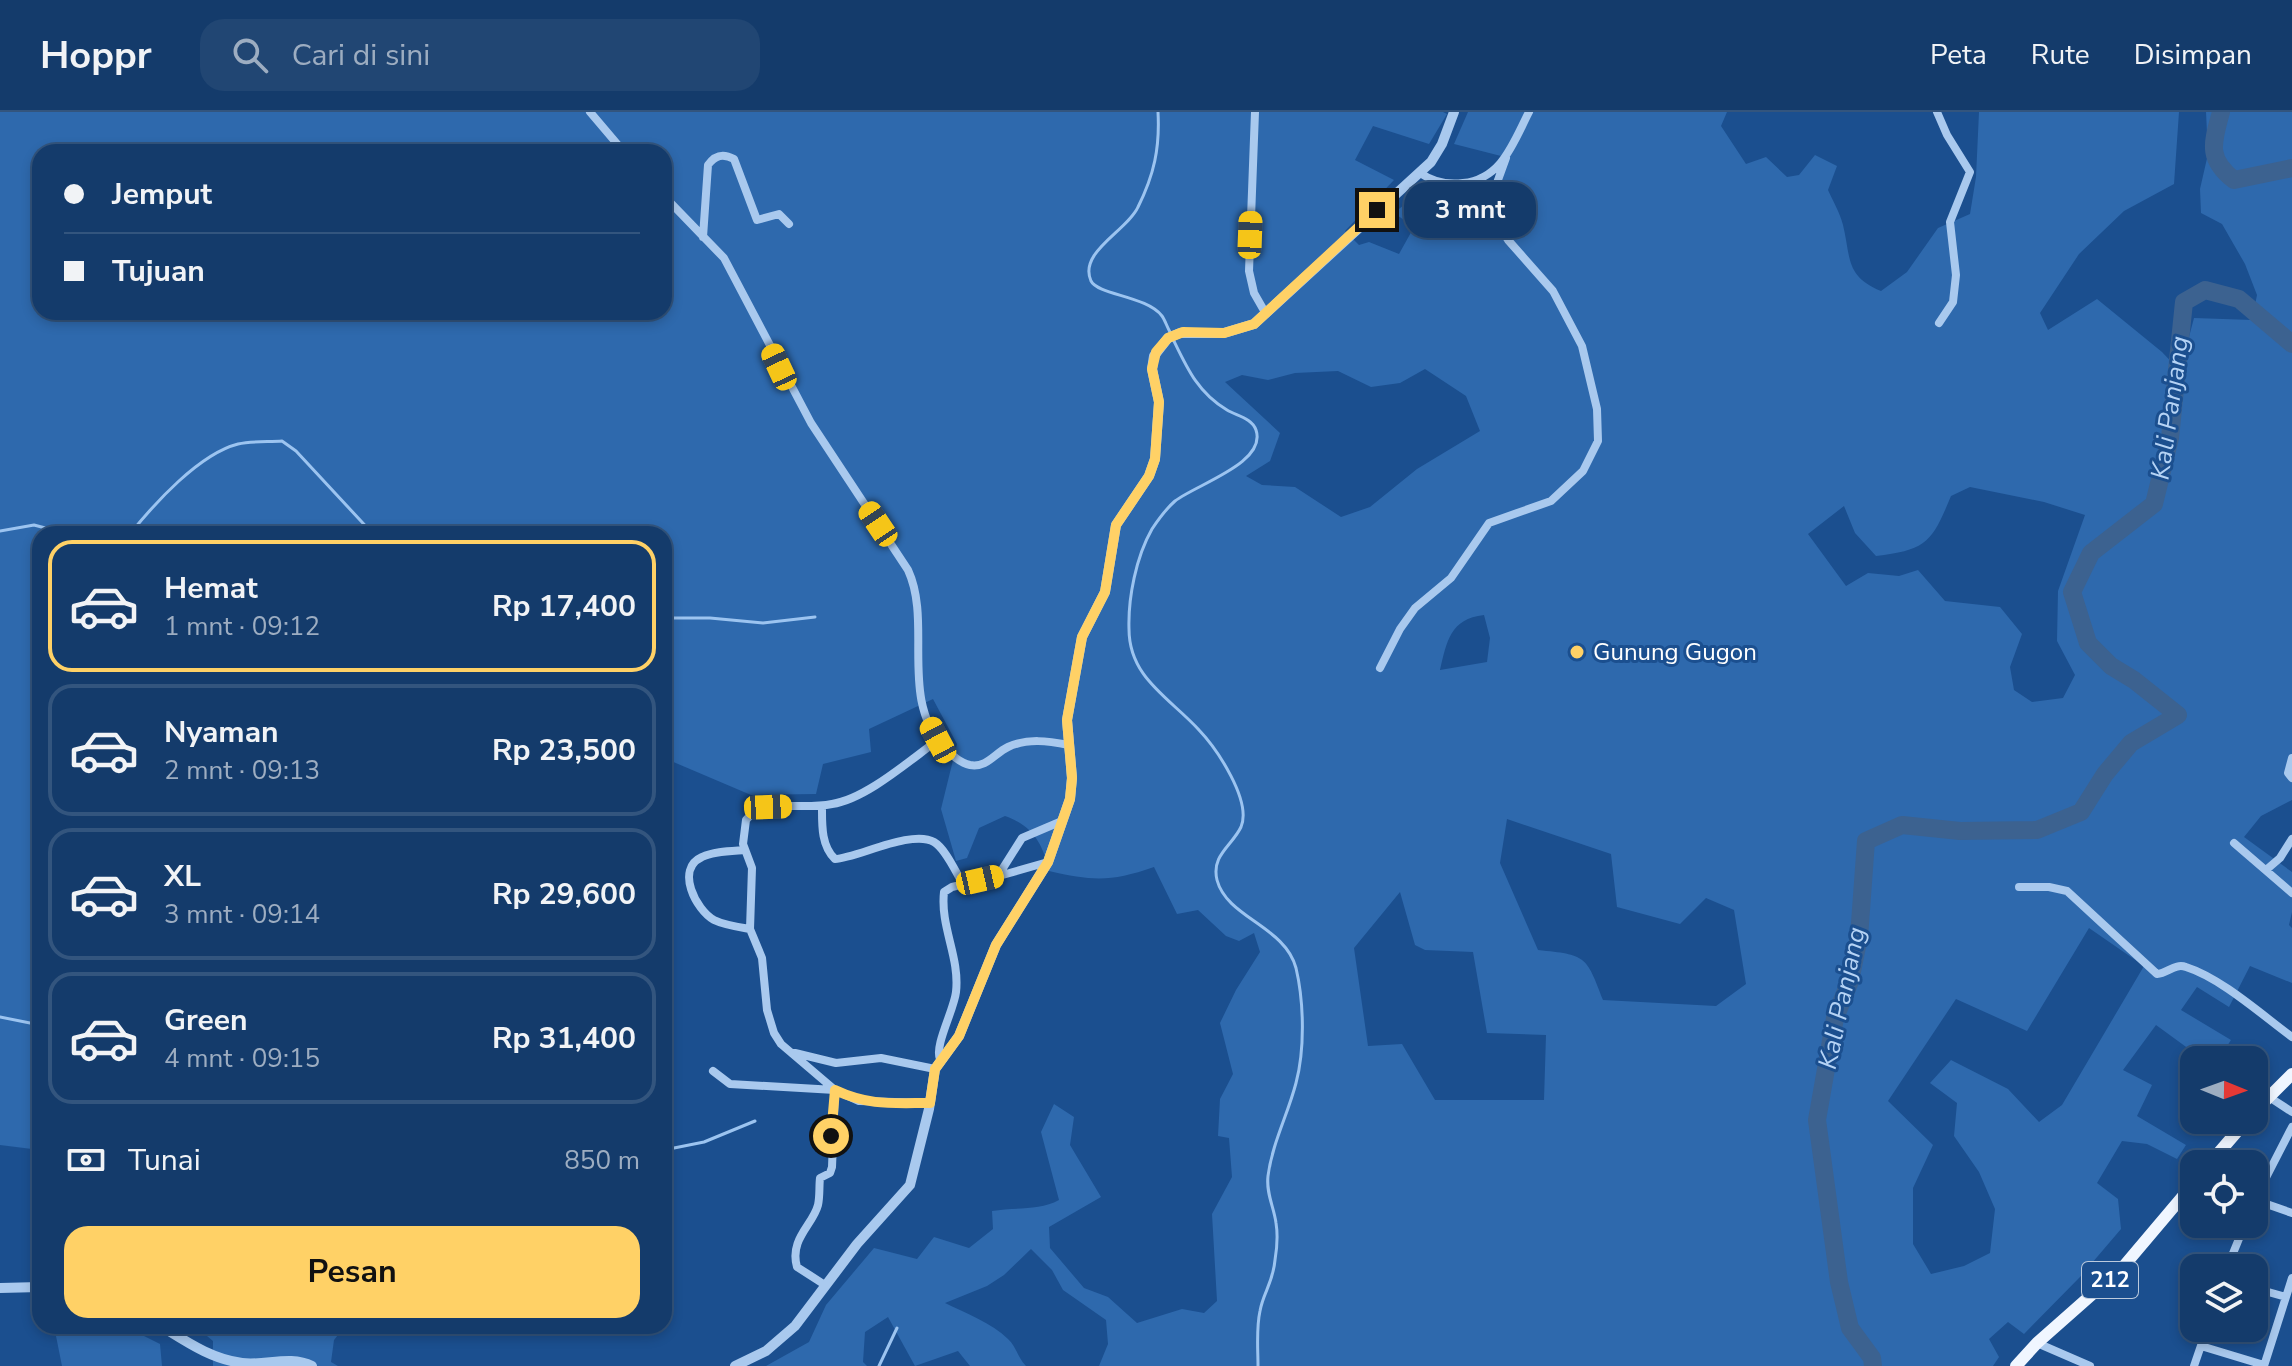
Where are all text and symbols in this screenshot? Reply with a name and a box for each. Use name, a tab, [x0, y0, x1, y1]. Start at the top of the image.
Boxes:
search box	[200, 19, 760, 91]
text: Hoppr	[40, 30, 152, 81]
icon: search	[228, 33, 272, 77]
text: Cari di sini	[292, 35, 430, 76]
text: Peta	[1930, 36, 1987, 74]
text: Rute	[2031, 36, 2090, 74]
text: Disimpan	[2134, 36, 2252, 74]
text: Jemput	[112, 174, 212, 215]
callout: 3 mnt	[1405, 182, 1537, 238]
route end	[1359, 192, 1395, 228]
text: 3 mnt	[1435, 192, 1505, 227]
car	[1237, 211, 1263, 259]
text: Tujuan	[112, 251, 205, 292]
water label: Kali Panjang	[2143, 334, 2197, 482]
car	[758, 340, 800, 394]
car	[855, 497, 901, 551]
text: Hemat	[164, 568, 258, 609]
icon: car	[68, 570, 140, 642]
text: Rp 17,400	[492, 586, 636, 627]
text: 1 mnt · 09:12	[164, 609, 320, 644]
place label: Gunung Gugon	[1593, 636, 1757, 668]
marker: Gunung Gugon	[1568, 643, 1586, 661]
text: Nyaman	[164, 712, 279, 753]
car	[916, 713, 960, 767]
icon: car	[68, 714, 140, 786]
text: Rp 23,500	[492, 730, 636, 771]
text: 2 mnt · 09:13	[164, 753, 320, 788]
car	[744, 794, 792, 820]
text: XL	[164, 856, 201, 897]
icon: car	[68, 858, 140, 930]
car	[954, 863, 1006, 897]
text: Rp 29,600	[492, 874, 636, 915]
text: 3 mnt · 09:14	[164, 897, 320, 932]
water label: Kali Panjang	[1810, 924, 1874, 1072]
text: Green	[164, 1000, 248, 1041]
icon: car	[68, 1002, 140, 1074]
text: Rp 31,400	[492, 1018, 636, 1059]
text: 4 mnt · 09:15	[164, 1041, 320, 1076]
north arrow	[2180, 1046, 2268, 1134]
map controls	[2180, 1046, 2268, 1342]
route start	[813, 1118, 849, 1154]
icon: cash	[64, 1138, 108, 1182]
text: Tunai	[128, 1140, 201, 1181]
text: 850 m	[564, 1143, 640, 1178]
button: locate	[2180, 1150, 2268, 1238]
button: Pesan	[64, 1226, 640, 1318]
button: layers	[2180, 1254, 2268, 1342]
road number: 212	[2082, 1262, 2138, 1298]

